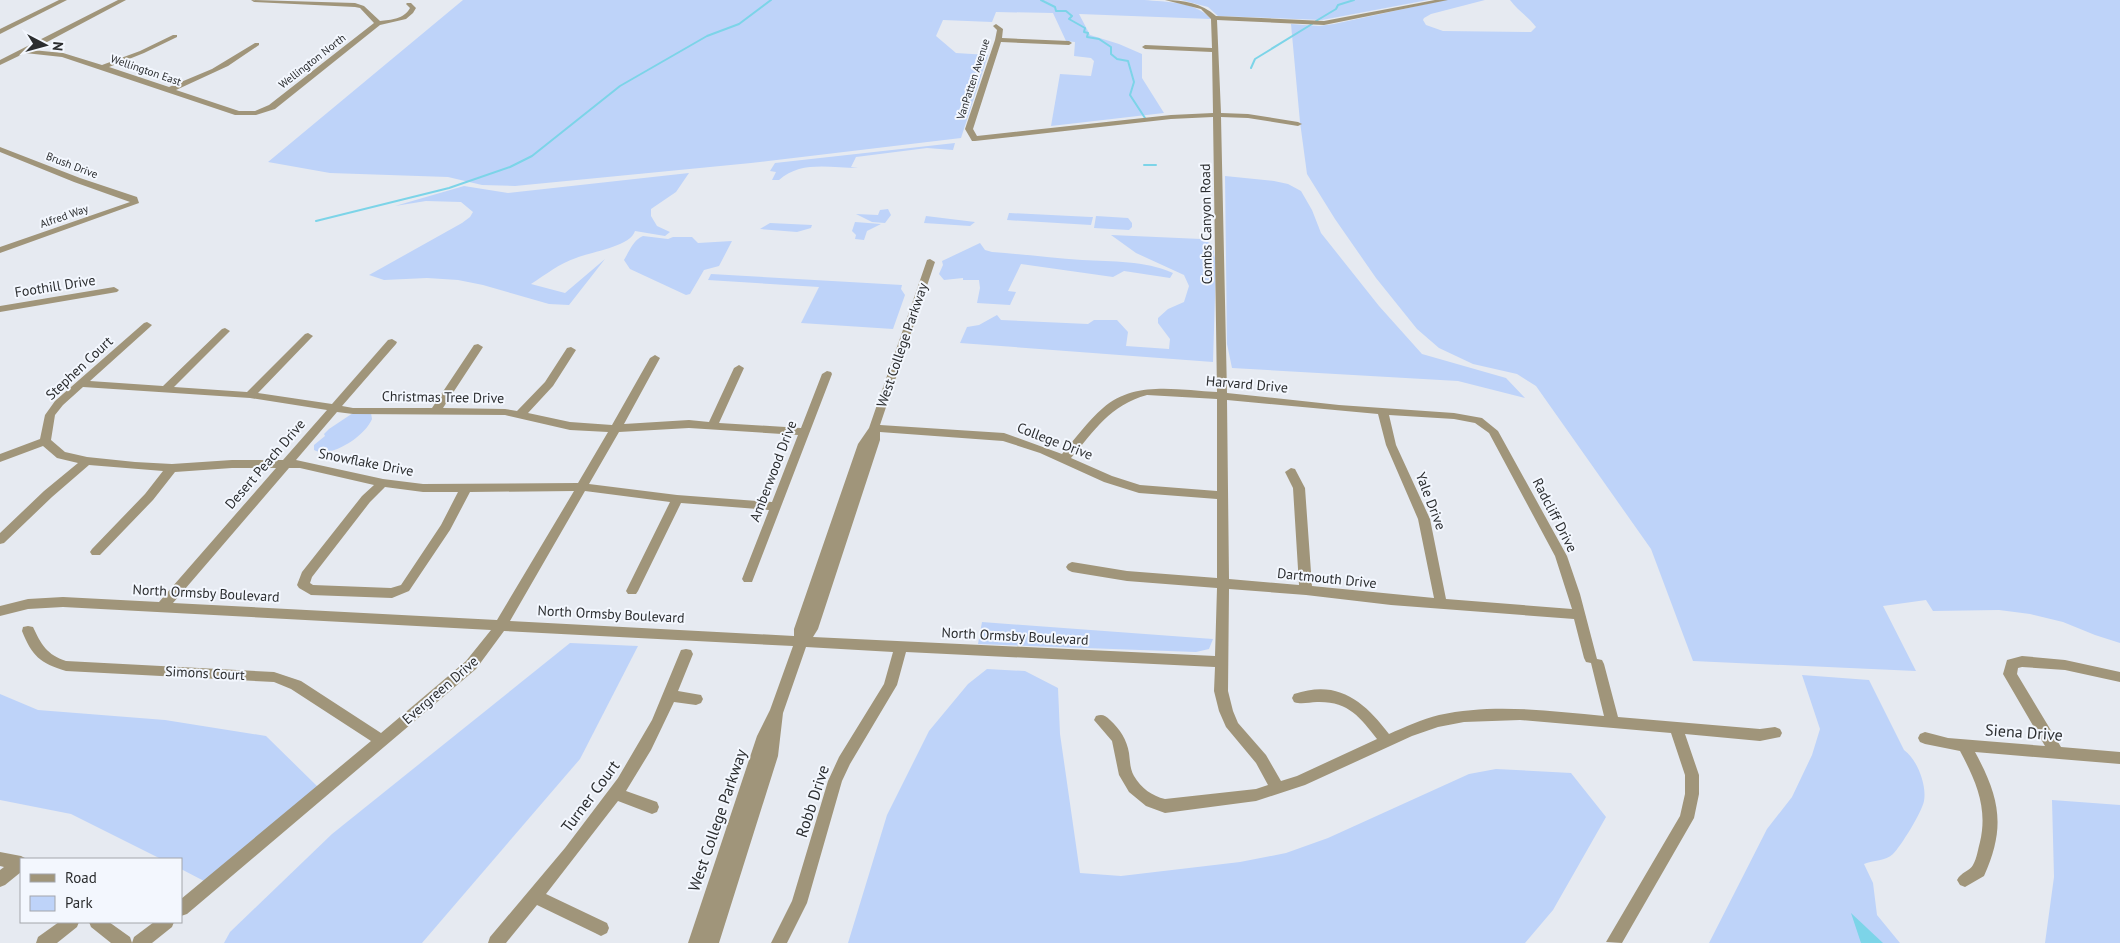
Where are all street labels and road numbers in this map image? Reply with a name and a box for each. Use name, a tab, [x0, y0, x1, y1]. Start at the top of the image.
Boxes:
street label: Wellington North	[276, 31, 348, 91]
street label: VanPatten Avenue	[953, 36, 993, 122]
street label: Wellington East	[109, 51, 183, 89]
street label: Brush Drive	[44, 149, 100, 181]
street label: Combs Canyon Road	[1196, 163, 1216, 285]
street label: Alfred Way	[38, 201, 91, 231]
street label: Foothill Drive	[13, 271, 97, 301]
street label: West College Parkway	[872, 280, 932, 410]
street label: Stephen Court	[42, 332, 117, 404]
street label: Harvard Drive	[1205, 371, 1289, 397]
street label: Christmas Tree Drive	[382, 387, 504, 407]
street label: Desert Peach Drive	[221, 415, 309, 513]
street label: Amberwood Drive	[745, 418, 801, 524]
street label: College Drive	[1014, 418, 1096, 464]
street label: Snowflake Drive	[317, 444, 415, 480]
street label: Yale Drive	[1412, 470, 1450, 532]
street label: Radcliff Drive	[1529, 475, 1581, 555]
street label: Dartmouth Drive	[1276, 564, 1378, 592]
street label: North Ormsby Boulevard	[132, 580, 280, 606]
street label: North Ormsby Boulevard	[537, 601, 685, 627]
street label: North Ormsby Boulevard	[941, 623, 1089, 649]
street label: Evergreen Drive	[398, 652, 482, 728]
street label: Simons Court	[165, 662, 246, 684]
street label: Siena Drive	[1985, 719, 2063, 745]
street label: West College Parkway	[683, 746, 751, 894]
street label: Turner Court	[556, 756, 624, 836]
street label: Robb Drive	[791, 762, 833, 840]

